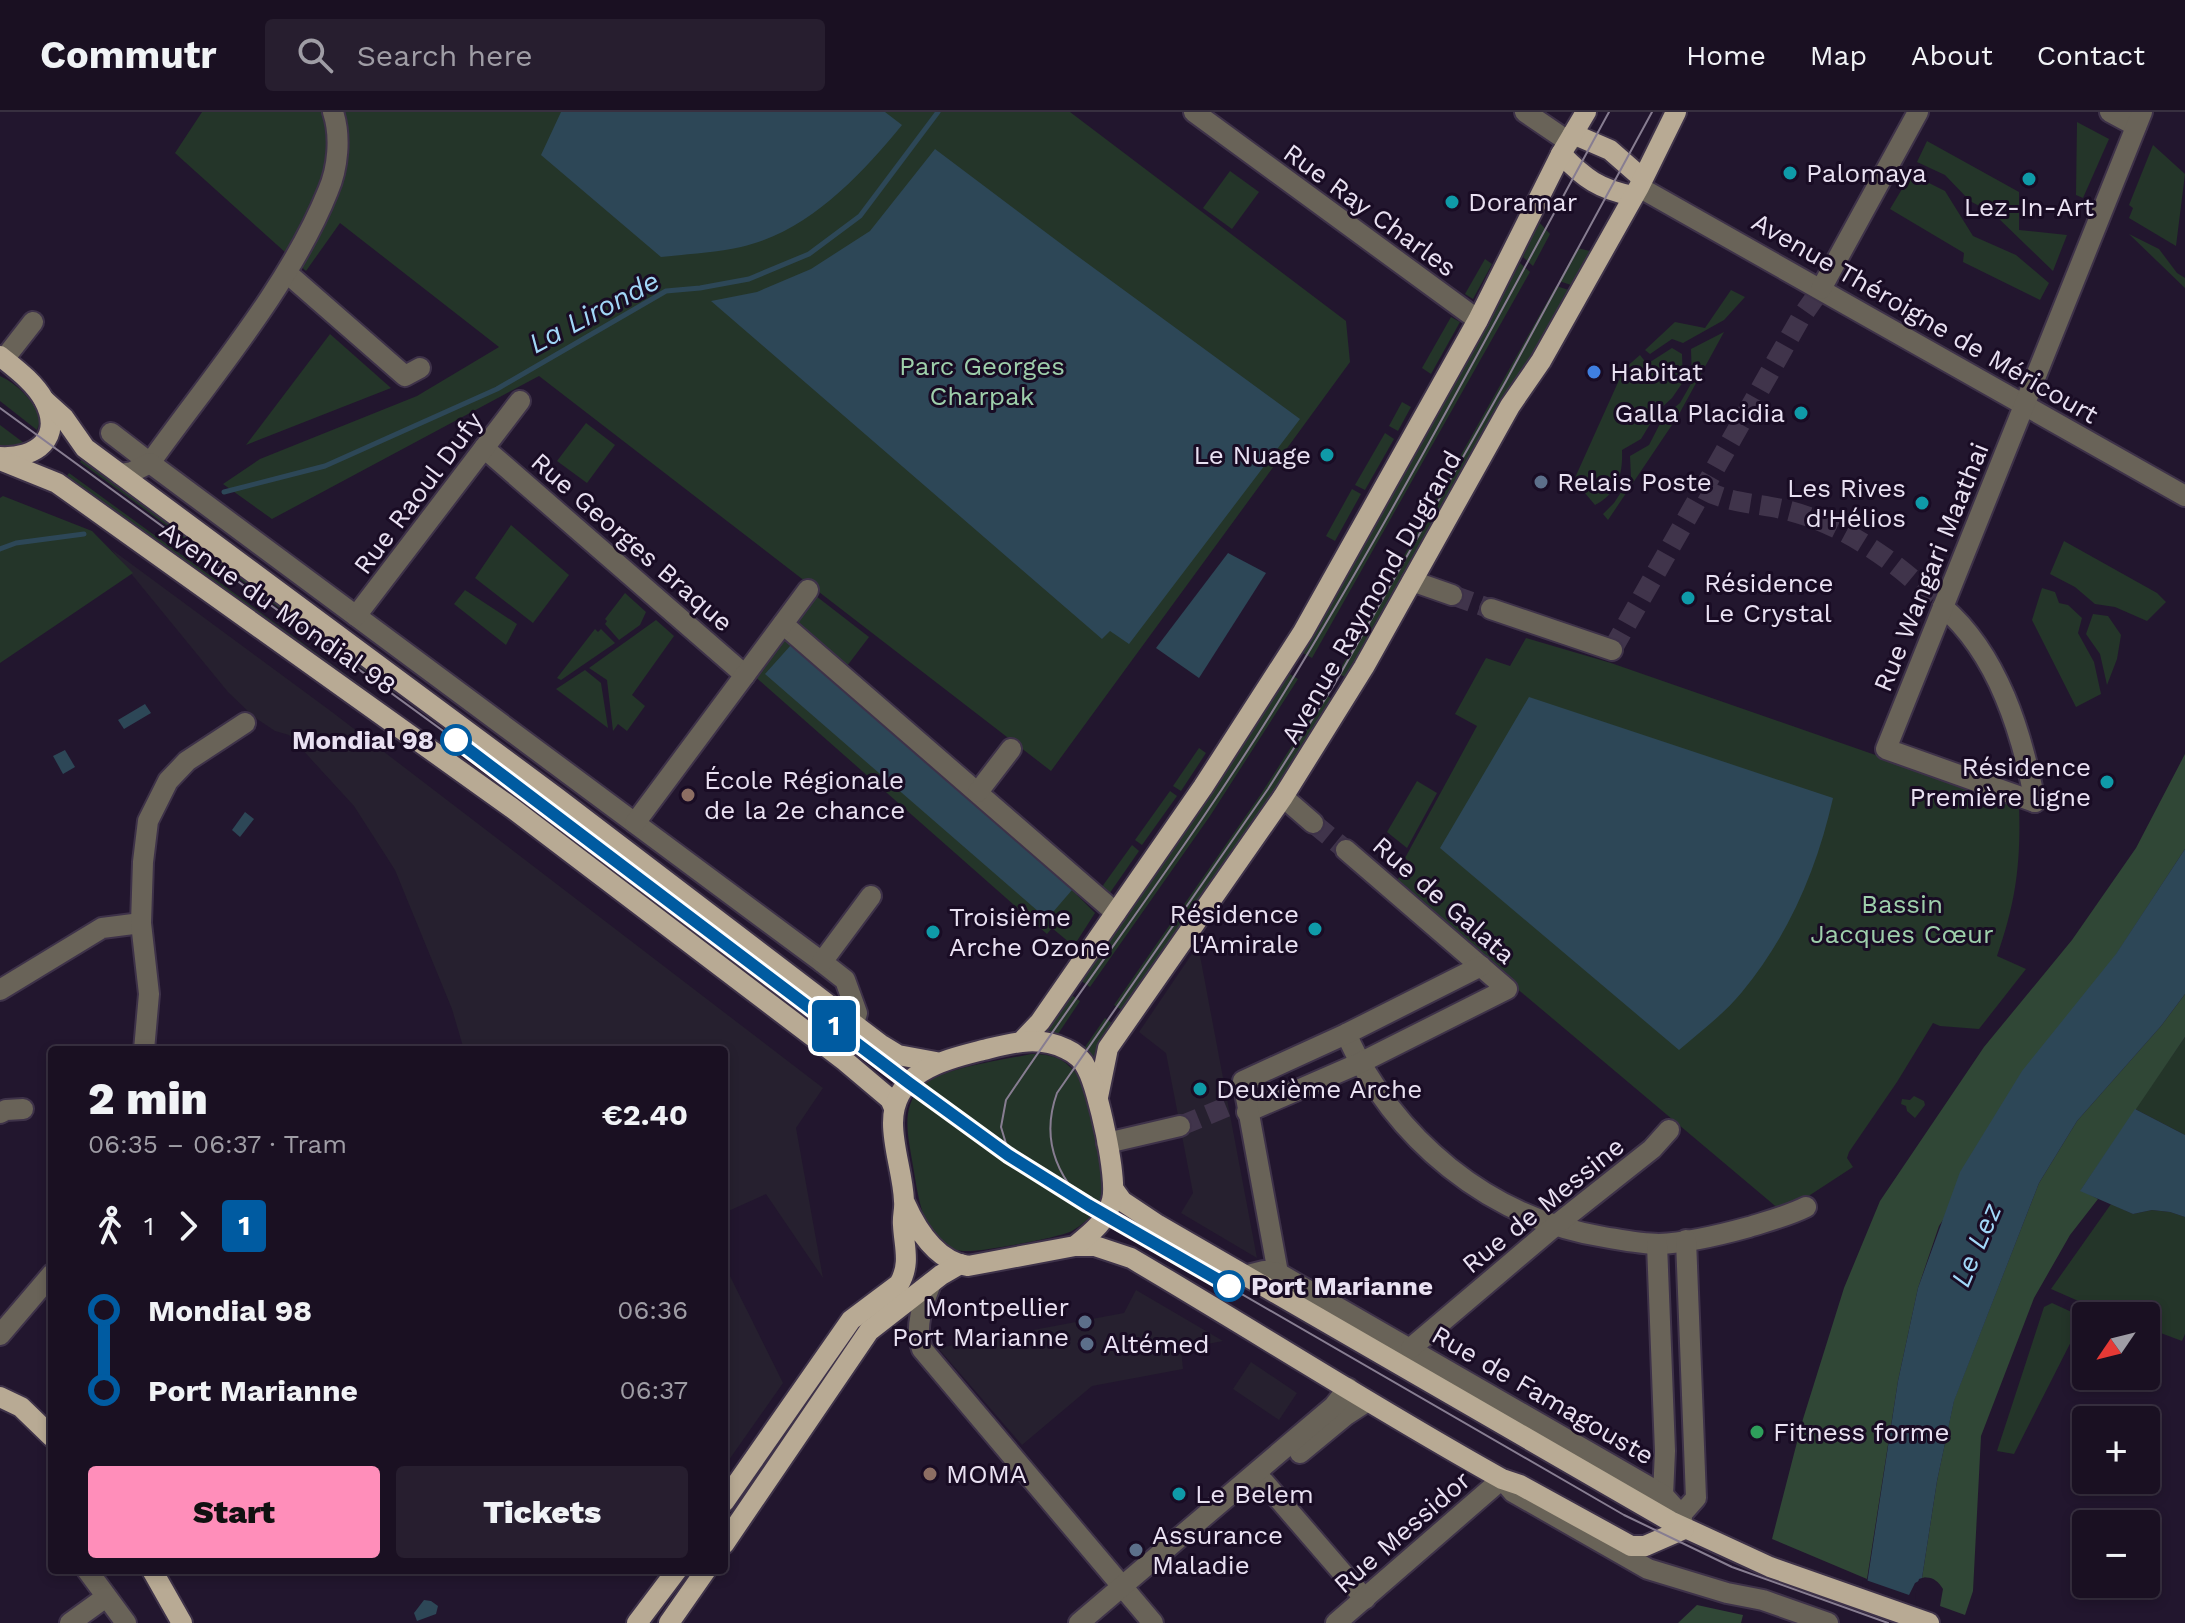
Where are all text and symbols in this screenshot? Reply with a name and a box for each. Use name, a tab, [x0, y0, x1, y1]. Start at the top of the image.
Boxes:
search box	[265, 19, 825, 91]
text: Commutr	[40, 33, 217, 77]
icon: search	[293, 33, 337, 77]
text: Search here	[357, 38, 532, 73]
text: Home	[1686, 39, 1766, 72]
text: Map	[1810, 39, 1867, 72]
text: About	[1911, 39, 1993, 72]
text: Contact	[2037, 39, 2145, 72]
street label: Rue Ray Charles	[1278, 137, 1462, 283]
place label: Palomaya	[1806, 158, 1927, 188]
marker: Palomaya	[1781, 164, 1799, 182]
marker: Lez-In-Art	[2020, 170, 2038, 188]
place label: Doramar	[1468, 187, 1577, 217]
place label: Lez-In-Art	[1964, 192, 2094, 222]
marker: Doramar	[1443, 193, 1461, 211]
street label: Avenue Théroigne de Méricourt	[1747, 206, 2103, 430]
water label: La Lironde	[523, 264, 665, 360]
park label: Parc Georges Charpak	[899, 351, 1065, 411]
place label: Habitat	[1610, 357, 1703, 387]
marker: Habitat	[1585, 363, 1603, 381]
place label: Galla Placidia	[1615, 398, 1785, 428]
marker: Galla Placidia	[1792, 404, 1810, 422]
street label: Rue Raoul Dufy	[347, 406, 489, 580]
street label: Rue Wangari Maathai	[1867, 438, 1995, 696]
place label: Le Nuage	[1194, 440, 1311, 470]
street label: Avenue Raymond Dugrand	[1275, 445, 1467, 749]
street label: Rue Georges Braque	[525, 446, 739, 638]
marker: Le Nuage	[1318, 446, 1336, 464]
place label: Relais Poste	[1557, 467, 1712, 497]
marker: Relais Poste	[1532, 473, 1550, 491]
place label: Les Rives d'Hélios	[1787, 473, 1906, 533]
marker: Les Rives d'Hélios	[1913, 494, 1931, 512]
street label: Avenue du Mondial 98	[154, 515, 402, 701]
place label: Résidence Le Crystal	[1704, 568, 1833, 628]
marker: Résidence Le Crystal	[1679, 589, 1697, 607]
place label: Mondial 98	[292, 725, 434, 755]
marker: Mondial 98	[441, 725, 471, 755]
place label: Résidence Première ligne	[1909, 752, 2091, 812]
place label: École Régionale de la 2e chance	[704, 765, 905, 825]
marker: Résidence Première ligne	[2098, 773, 2116, 791]
marker: École Régionale de la 2e chance	[679, 786, 697, 804]
street label: Rue de Galata	[1367, 830, 1521, 970]
park label: Bassin Jacques Cœur	[1810, 889, 1994, 949]
place label: Résidence l'Amirale	[1170, 899, 1299, 959]
place label: Troisième Arche Ozone	[949, 902, 1111, 962]
marker: Résidence l'Amirale	[1306, 920, 1324, 938]
marker: Troisième Arche Ozone	[924, 923, 942, 941]
line badge: 1	[808, 1000, 860, 1052]
text: 1	[828, 1009, 840, 1042]
text: 2 min	[88, 1073, 208, 1125]
place label: Deuxième Arche	[1216, 1074, 1422, 1104]
marker: Deuxième Arche	[1191, 1080, 1209, 1098]
text: €2.40	[602, 1097, 688, 1132]
text: 06:35 – 06:37 · Tram	[88, 1129, 347, 1159]
street label: Rue de Messine	[1456, 1131, 1630, 1279]
water label: Le Lez	[1944, 1198, 2009, 1292]
icon: walk	[88, 1204, 132, 1248]
icon: forward	[166, 1204, 210, 1248]
text: 1	[238, 1209, 250, 1242]
text: 1	[144, 1211, 154, 1241]
marker: Port Marianne	[1214, 1271, 1244, 1301]
place label: Port Marianne	[1251, 1271, 1433, 1301]
place label: Montpellier Port Marianne	[892, 1292, 1069, 1352]
text: Mondial 98	[148, 1293, 312, 1328]
text: 06:36	[617, 1295, 688, 1325]
north arrow	[2072, 1302, 2160, 1390]
map controls	[2072, 1302, 2160, 1598]
marker: Montpellier Port Marianne	[1076, 1313, 1094, 1331]
street label: Rue de Famagouste	[1427, 1319, 1659, 1471]
place label: Altémed	[1103, 1329, 1210, 1359]
marker: Altémed	[1078, 1335, 1096, 1353]
text: Port Marianne	[148, 1373, 358, 1408]
text: 06:37	[620, 1375, 688, 1405]
button: +	[2072, 1406, 2160, 1494]
place label: Fitness forme	[1773, 1417, 1949, 1447]
marker: Fitness forme	[1748, 1423, 1766, 1441]
place label: MOMA	[946, 1459, 1027, 1489]
marker: MOMA	[921, 1465, 939, 1483]
street label: Rue Messidor	[1328, 1465, 1476, 1599]
button: Start	[88, 1466, 380, 1558]
button: Tickets	[396, 1466, 688, 1558]
place label: Le Belem	[1195, 1479, 1314, 1509]
marker: Le Belem	[1170, 1485, 1188, 1503]
button: −	[2072, 1510, 2160, 1598]
place label: Assurance Maladie	[1152, 1520, 1283, 1580]
marker: Assurance Maladie	[1127, 1541, 1145, 1559]

